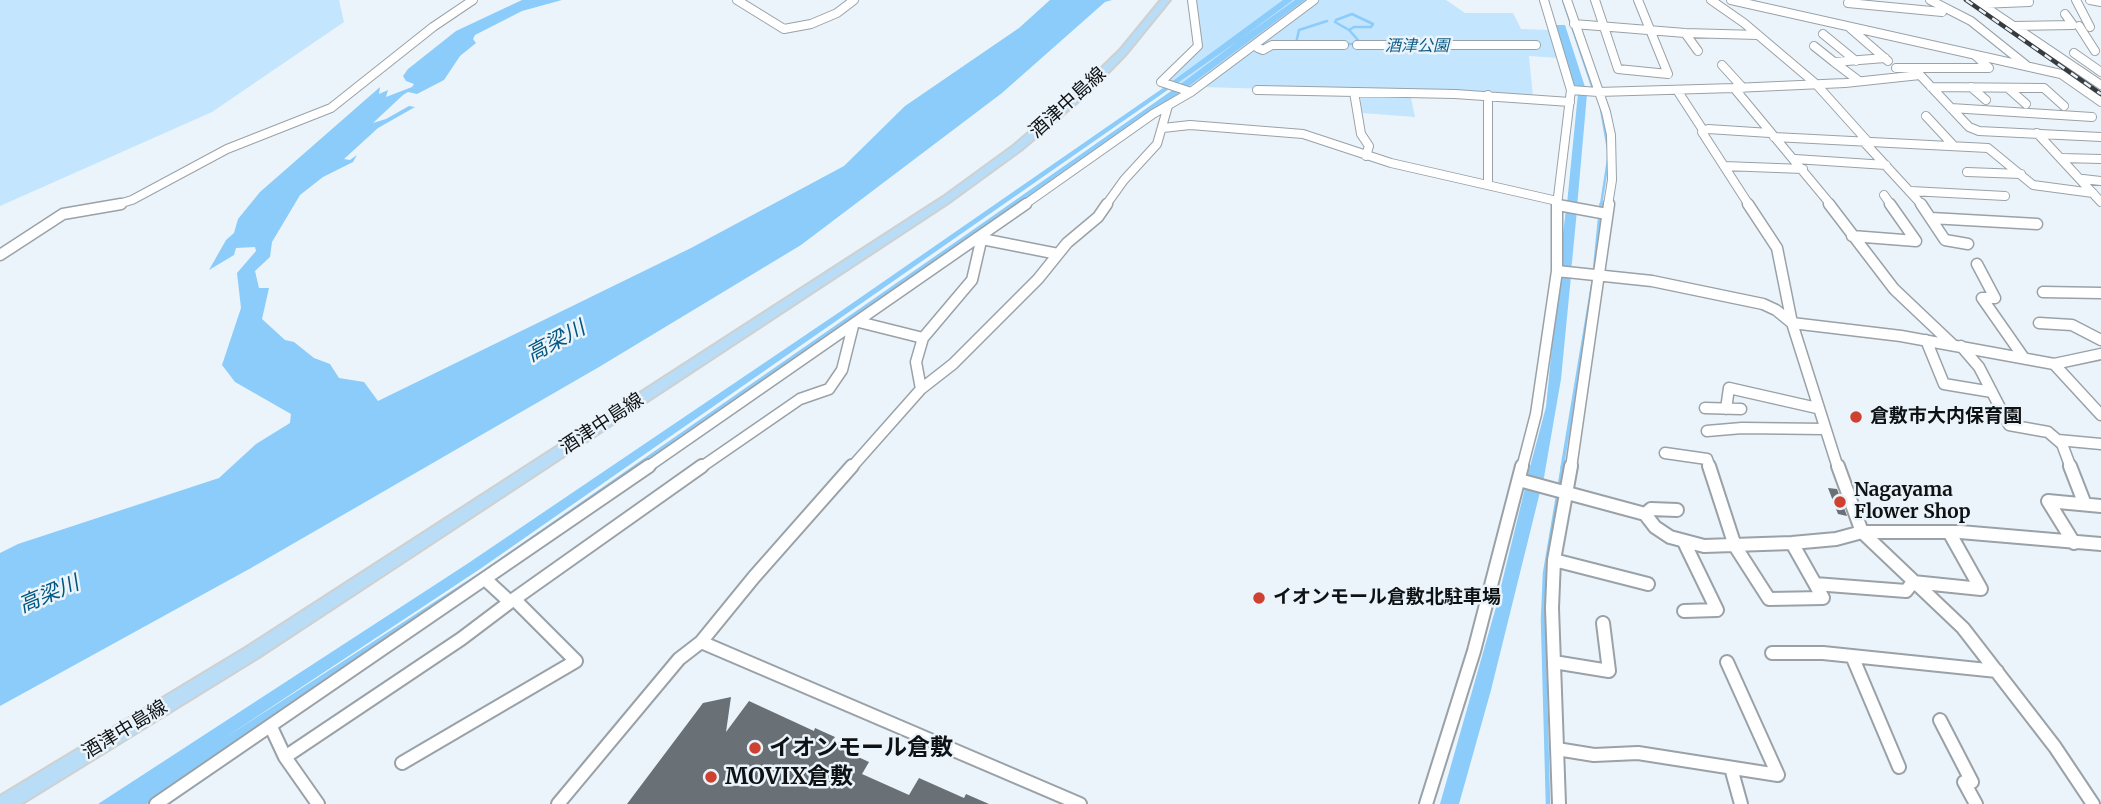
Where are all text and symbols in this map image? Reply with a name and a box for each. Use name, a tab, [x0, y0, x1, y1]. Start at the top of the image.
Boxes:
park label: 酒津公園	[1385, 36, 1449, 56]
street label: 酒津中島線	[1025, 63, 1111, 143]
water label: 高梁川	[522, 316, 590, 368]
street label: 酒津中島線	[556, 389, 648, 459]
place label: 倉敷市大内保育園	[1870, 406, 2022, 428]
marker: 倉敷市大内保育園	[1848, 409, 1864, 425]
place label: Nagayama Flower Shop	[1854, 480, 1971, 524]
marker: Nagayama Flower Shop	[1832, 494, 1848, 510]
water label: 高梁川	[15, 571, 83, 619]
place label: イオンモール倉敷北駐車場	[1273, 587, 1501, 609]
marker: イオンモール倉敷北駐車場	[1251, 590, 1267, 606]
street label: 酒津中島線	[78, 696, 172, 764]
place label: イオンモール倉敷	[769, 734, 953, 762]
marker: イオンモール倉敷	[747, 740, 763, 756]
place label: MOVIX倉敷	[725, 763, 853, 791]
marker: MOVIX倉敷	[703, 769, 719, 785]

